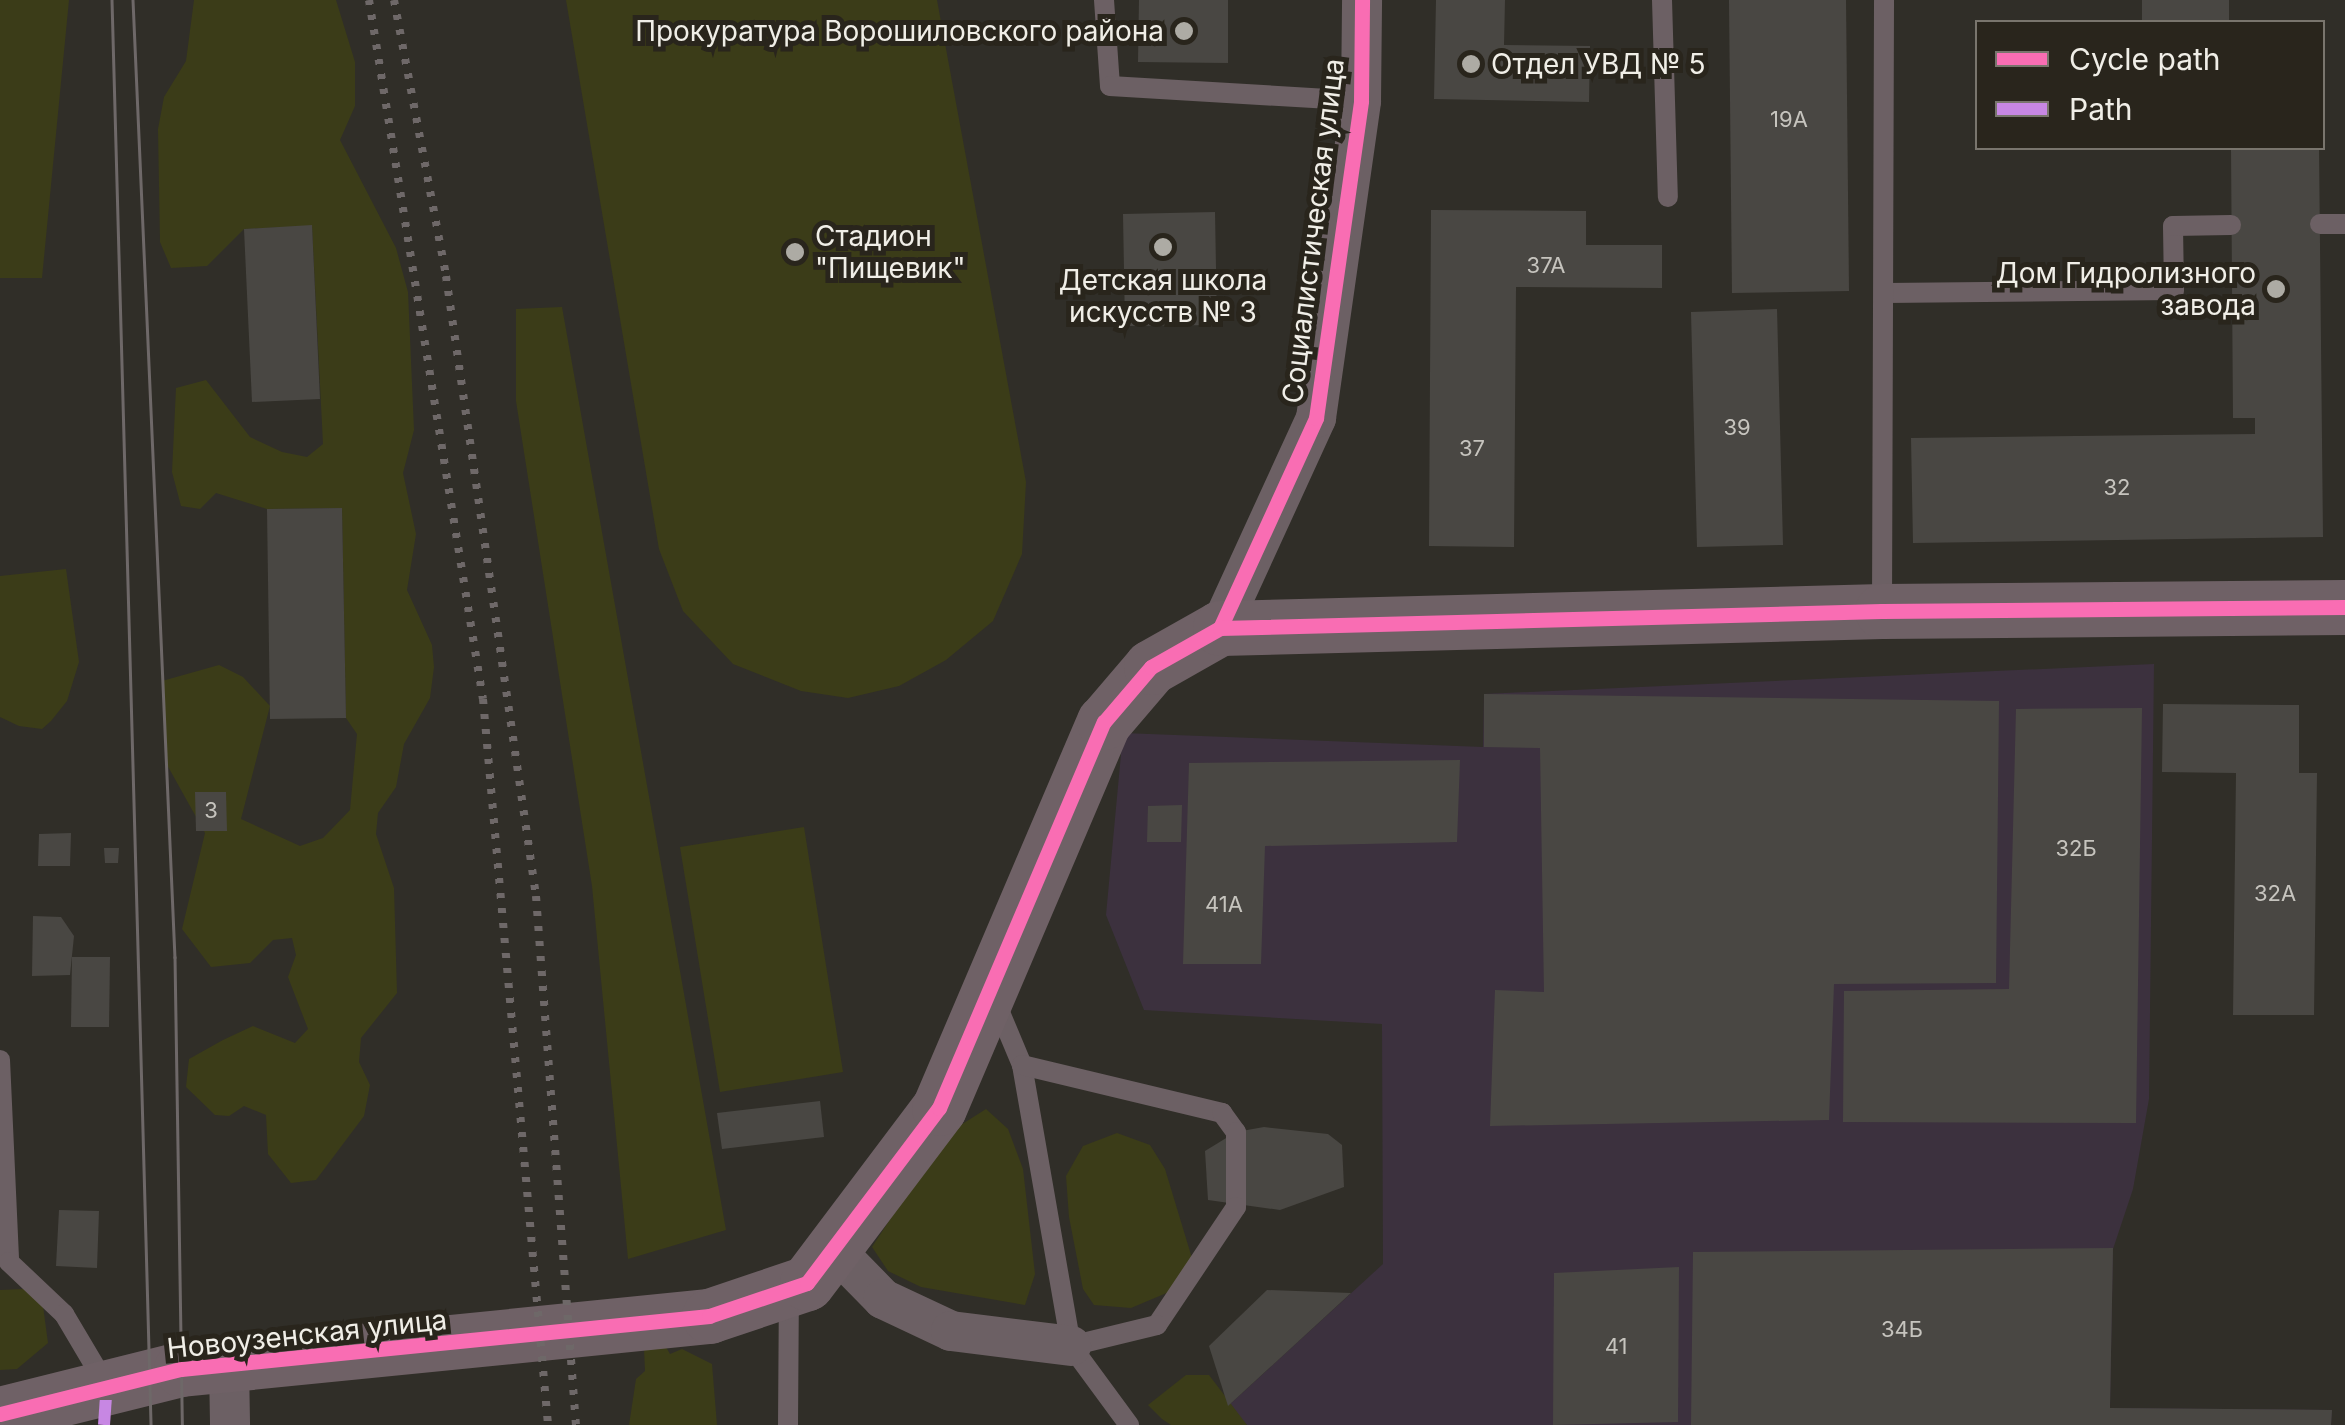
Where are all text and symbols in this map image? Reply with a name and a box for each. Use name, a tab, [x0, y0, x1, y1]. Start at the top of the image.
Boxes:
place label: Прокуратура Ворошиловского района	[635, 14, 1164, 48]
marker: Прокуратура Ворошиловского района	[1173, 20, 1195, 42]
legend	[1975, 20, 2325, 150]
text: Cycle path	[2069, 41, 2221, 77]
place label: Отдел УВД № 5	[1491, 47, 1706, 81]
marker: Отдел УВД № 5	[1460, 53, 1482, 75]
street label: Социалистическая улица	[1275, 57, 1351, 405]
text: Path	[2069, 91, 2133, 127]
house number: 19А	[1770, 107, 1808, 133]
place label: Стадион "Пищевик"	[815, 219, 965, 285]
marker: Детская школа искусств № 3	[1152, 236, 1174, 258]
marker: Стадион "Пищевик"	[784, 241, 806, 263]
house number: 37А	[1527, 253, 1565, 279]
place label: Дом Гидролизного завода	[1996, 256, 2256, 322]
place label: Детская школа искусств № 3	[1059, 263, 1267, 329]
marker: Дом Гидролизного завода	[2265, 278, 2287, 300]
house number: 39	[1723, 415, 1751, 441]
house number: 37	[1459, 436, 1485, 462]
house number: 32	[2103, 475, 2131, 501]
house number: 3	[204, 798, 218, 824]
house number: 32Б	[2055, 836, 2097, 862]
house number: 32А	[2254, 881, 2296, 907]
house number: 41А	[1205, 892, 1243, 918]
street label: Новоузенская улица	[165, 1303, 449, 1365]
house number: 34Б	[1881, 1317, 1923, 1343]
house number: 41	[1605, 1334, 1627, 1360]

